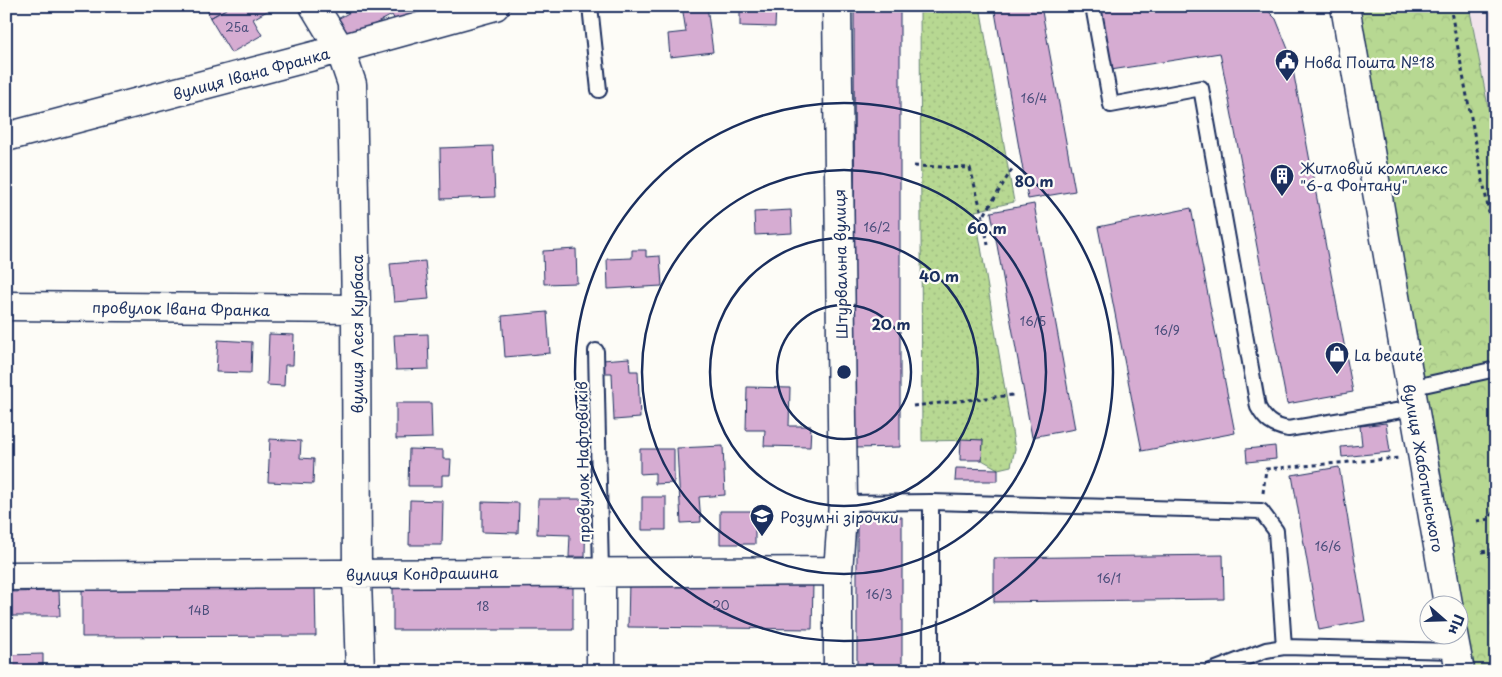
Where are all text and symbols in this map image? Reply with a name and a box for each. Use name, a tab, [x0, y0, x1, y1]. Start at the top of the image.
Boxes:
house number: 25а	[225, 18, 249, 36]
street label: вулиця Івана Франка	[170, 41, 333, 105]
public building icon: Нова Пошта №18	[1274, 48, 1300, 82]
place label: Нова Пошта №18	[1304, 50, 1435, 73]
house number: 16/4	[1021, 89, 1047, 107]
place label: Житловий комплекс "6-а Фонтану"	[1300, 156, 1448, 196]
building icon: Житловий комплекс "6-а Фонтану"	[1269, 163, 1295, 197]
text: 80 m	[1014, 169, 1054, 192]
street label: Штурвальна вулиця	[827, 189, 853, 339]
text: 60 m	[967, 216, 1007, 239]
house number: 16/2	[863, 218, 891, 236]
street label: вулиця Леся Курбаса	[345, 254, 368, 413]
text: 40 m	[919, 264, 959, 287]
street label: провулок Івана Франка	[92, 295, 271, 321]
text: 20 m	[872, 312, 910, 335]
house number: 16/5	[1020, 312, 1046, 330]
house number: 16/9	[1154, 321, 1180, 339]
shop icon: La beauté	[1324, 341, 1350, 375]
place label: La beauté	[1354, 343, 1423, 366]
centre of rings	[835, 363, 853, 381]
street label: провулок Нафтовиків	[569, 381, 595, 543]
street label: вулиця Жаботинського	[1398, 382, 1450, 554]
school or university icon: Розумні зірочки	[749, 503, 775, 537]
place label: Розумні зірочки	[780, 505, 899, 528]
house number: 16/6	[1315, 537, 1341, 555]
street label: вулиця Кондрашина	[346, 560, 499, 586]
house number: 16/1	[1097, 569, 1121, 587]
house number: 16/3	[866, 585, 892, 603]
north arrow	[1420, 594, 1470, 644]
house number: 20	[712, 596, 730, 614]
house number: 18	[477, 597, 489, 615]
house number: 14В	[188, 601, 210, 619]
text: Пн	[1443, 611, 1470, 638]

